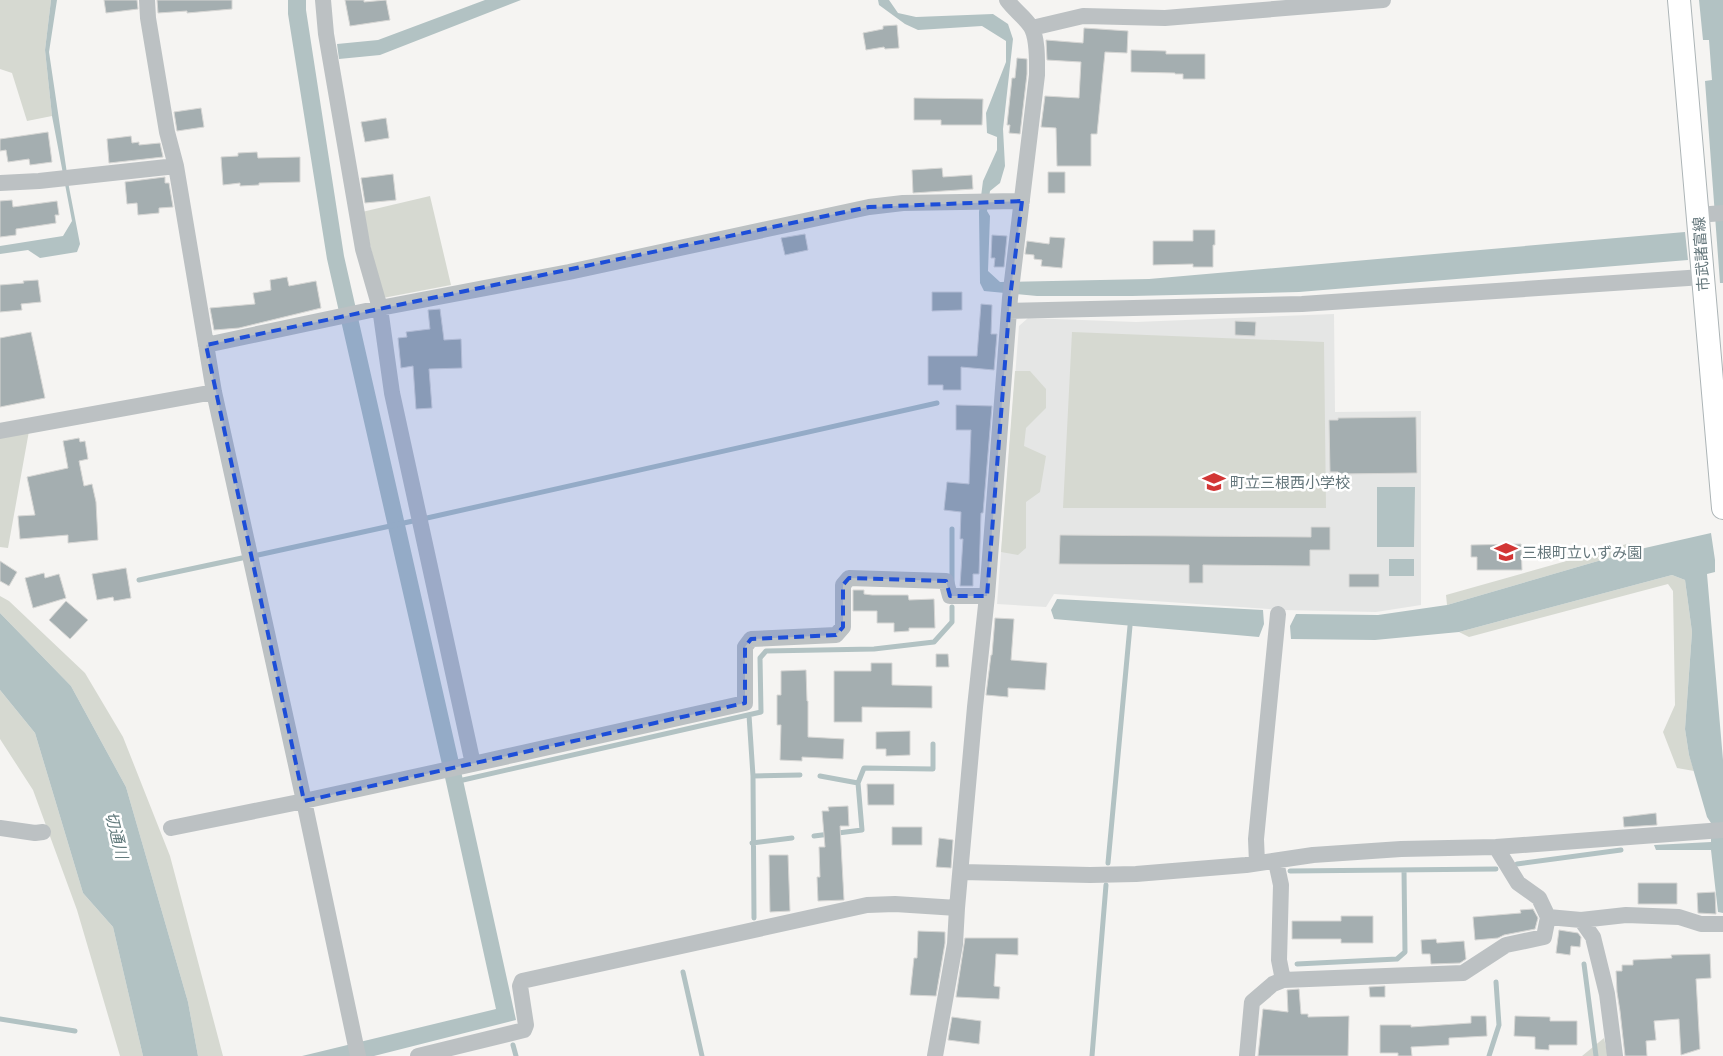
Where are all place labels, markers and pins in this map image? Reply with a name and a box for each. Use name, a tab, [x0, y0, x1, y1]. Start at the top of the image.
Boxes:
school or university icon: 町立三根西小学校	[1201, 469, 1227, 495]
place label: 町立三根西小学校	[1230, 473, 1350, 492]
school or university icon: 三根町立いずみ園	[1493, 539, 1519, 565]
place label: 三根町立いずみ園	[1522, 543, 1642, 562]

